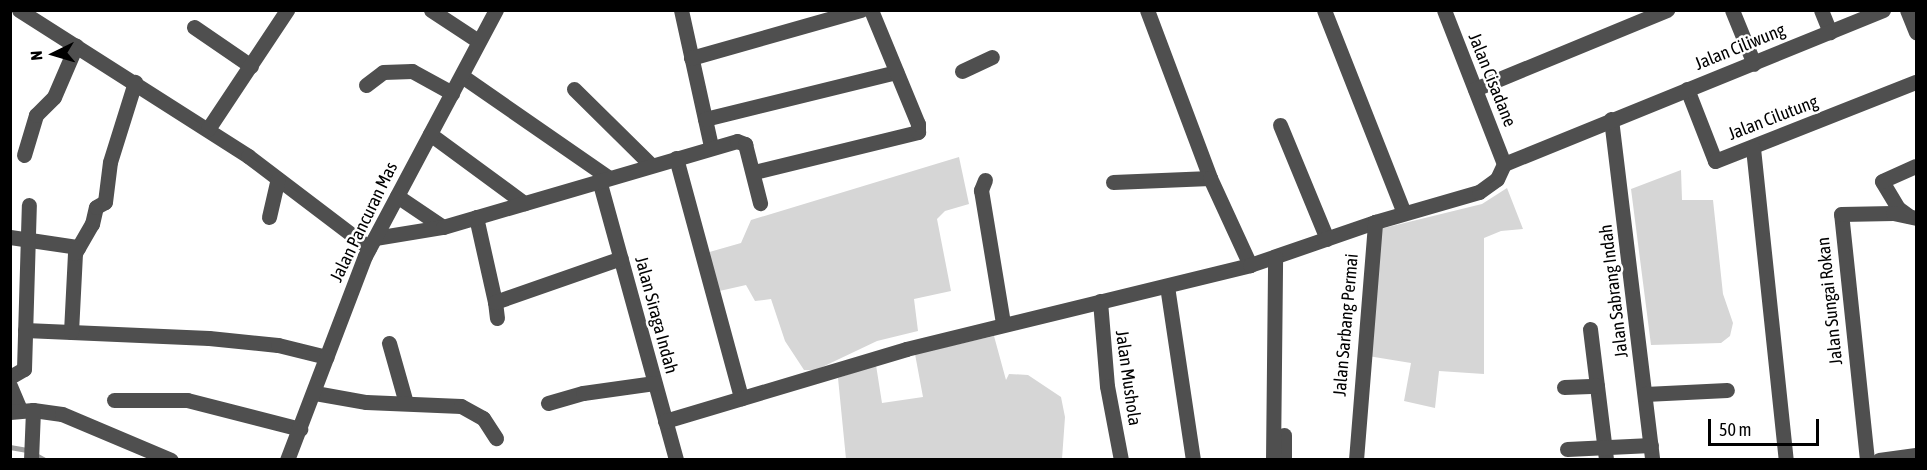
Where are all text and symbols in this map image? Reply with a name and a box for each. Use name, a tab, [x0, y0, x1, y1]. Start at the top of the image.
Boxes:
street label: Jalan Ciliwung	[1692, 19, 1788, 75]
north arrow	[24, 24, 84, 84]
street label: Jalan Cisadane	[1463, 30, 1521, 130]
text: N	[27, 50, 45, 61]
street label: Jalan Cilutung	[1725, 91, 1821, 145]
street label: Jalan Pancuran Mas	[326, 159, 402, 285]
street label: Jalan Sabrang Indah	[1595, 223, 1633, 359]
street label: Jalan Sungai Rokan	[1813, 236, 1847, 366]
street label: Jalan Sarbang Permai	[1329, 253, 1363, 397]
street label: Jalan Siraga Indah	[630, 254, 682, 376]
street label: Jalan Mushola	[1111, 329, 1145, 427]
scale bar	[1711, 407, 1822, 445]
text: 50 m	[1719, 419, 1751, 440]

